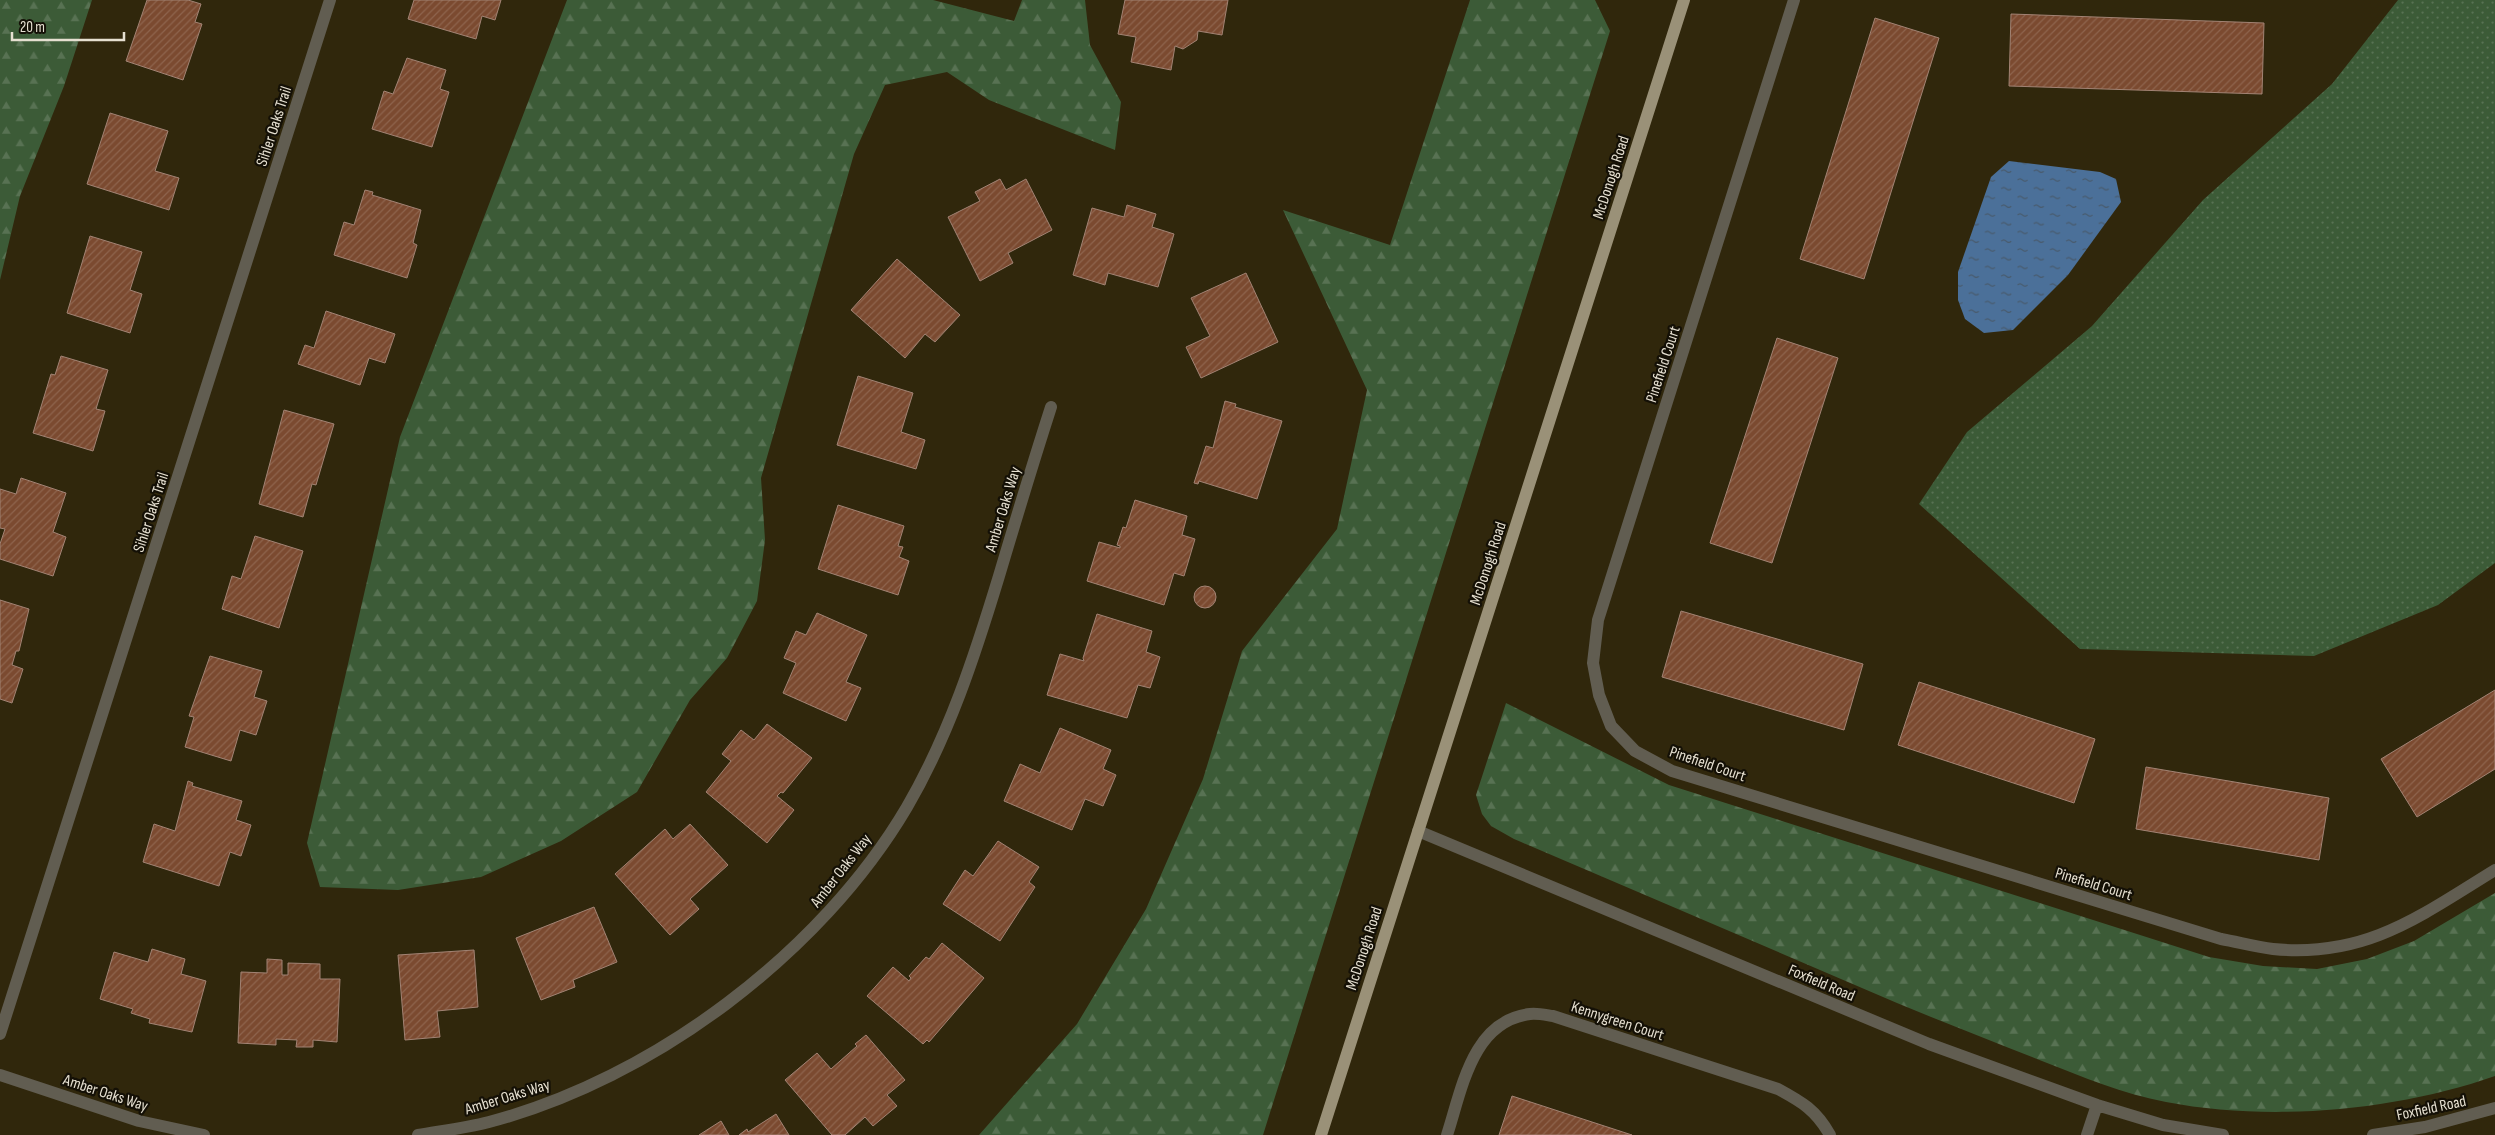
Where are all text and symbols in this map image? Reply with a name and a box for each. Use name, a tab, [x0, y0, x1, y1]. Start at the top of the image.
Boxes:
scale bar	[12, 10, 125, 42]
text: 20 m	[20, 18, 45, 37]
street label: Sihler Oaks Trail	[253, 84, 296, 169]
street label: McDonogh Road	[1589, 133, 1634, 221]
street label: Pinefield Court	[1642, 324, 1685, 405]
street label: Amber Oaks Way	[981, 465, 1025, 555]
street label: Sihler Oaks Trail	[130, 470, 173, 555]
street label: McDonogh Road	[1466, 519, 1511, 607]
street label: Pinefield Court	[1667, 743, 1748, 786]
street label: Amber Oaks Way	[806, 830, 876, 912]
street label: Pinefield Court	[2053, 864, 2134, 905]
street label: McDonogh Road	[1342, 904, 1387, 992]
street label: Foxfield Road	[1785, 961, 1858, 1006]
street label: Kennygreen Court	[1569, 997, 1666, 1045]
street label: Amber Oaks Way	[60, 1070, 150, 1116]
street label: Amber Oaks Way	[462, 1075, 552, 1120]
street label: Foxfield Road	[2395, 1092, 2468, 1125]

